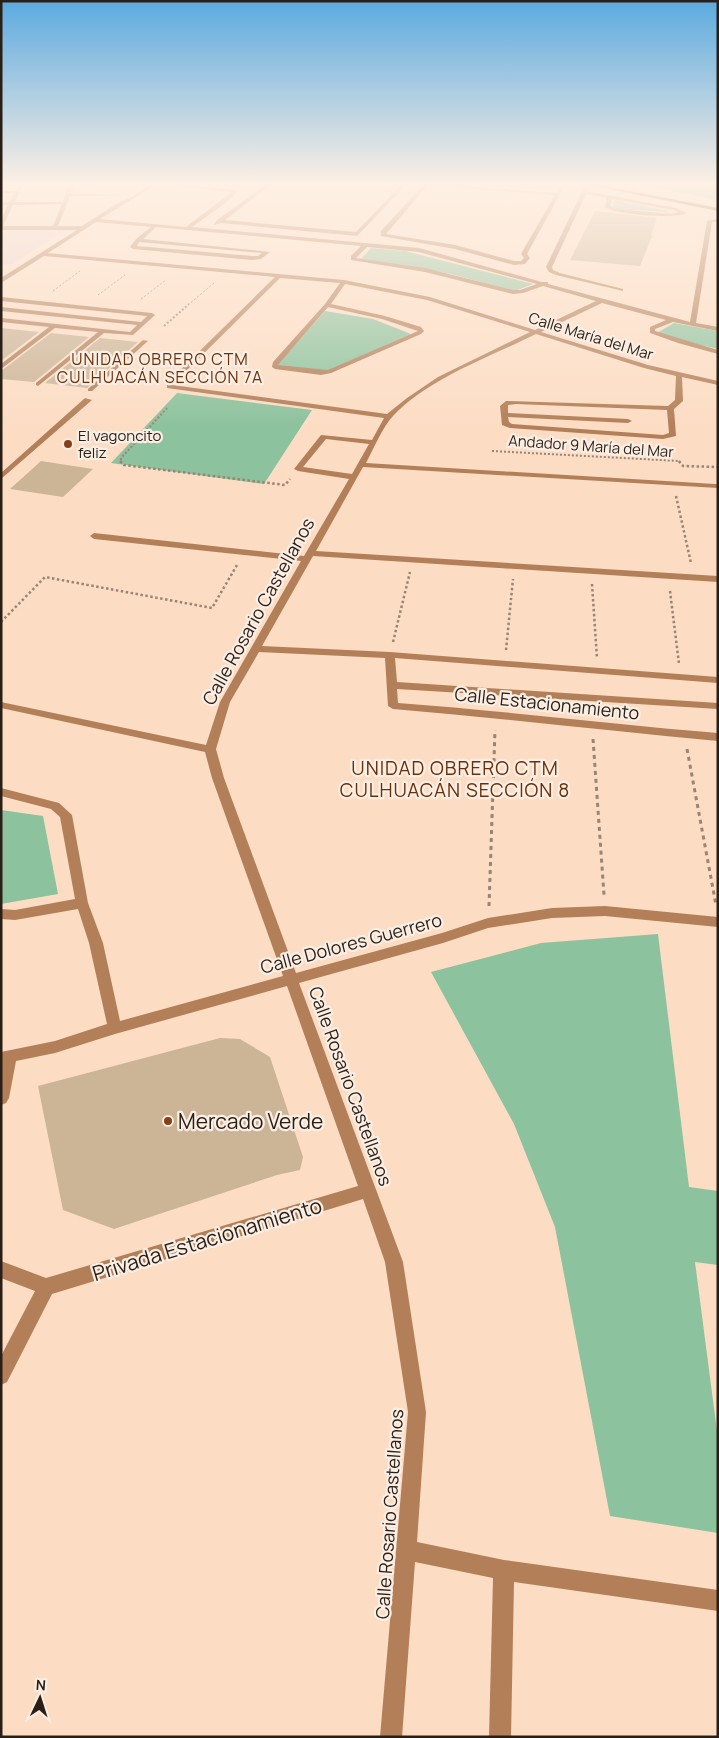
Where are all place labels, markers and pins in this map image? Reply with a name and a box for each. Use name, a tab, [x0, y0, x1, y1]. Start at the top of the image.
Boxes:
place label: El vagoncito feliz	[78, 425, 161, 463]
marker: El vagoncito feliz	[62, 438, 74, 450]
place label: Mercado Verde	[178, 1107, 323, 1135]
marker: Mercado Verde	[162, 1115, 174, 1127]

